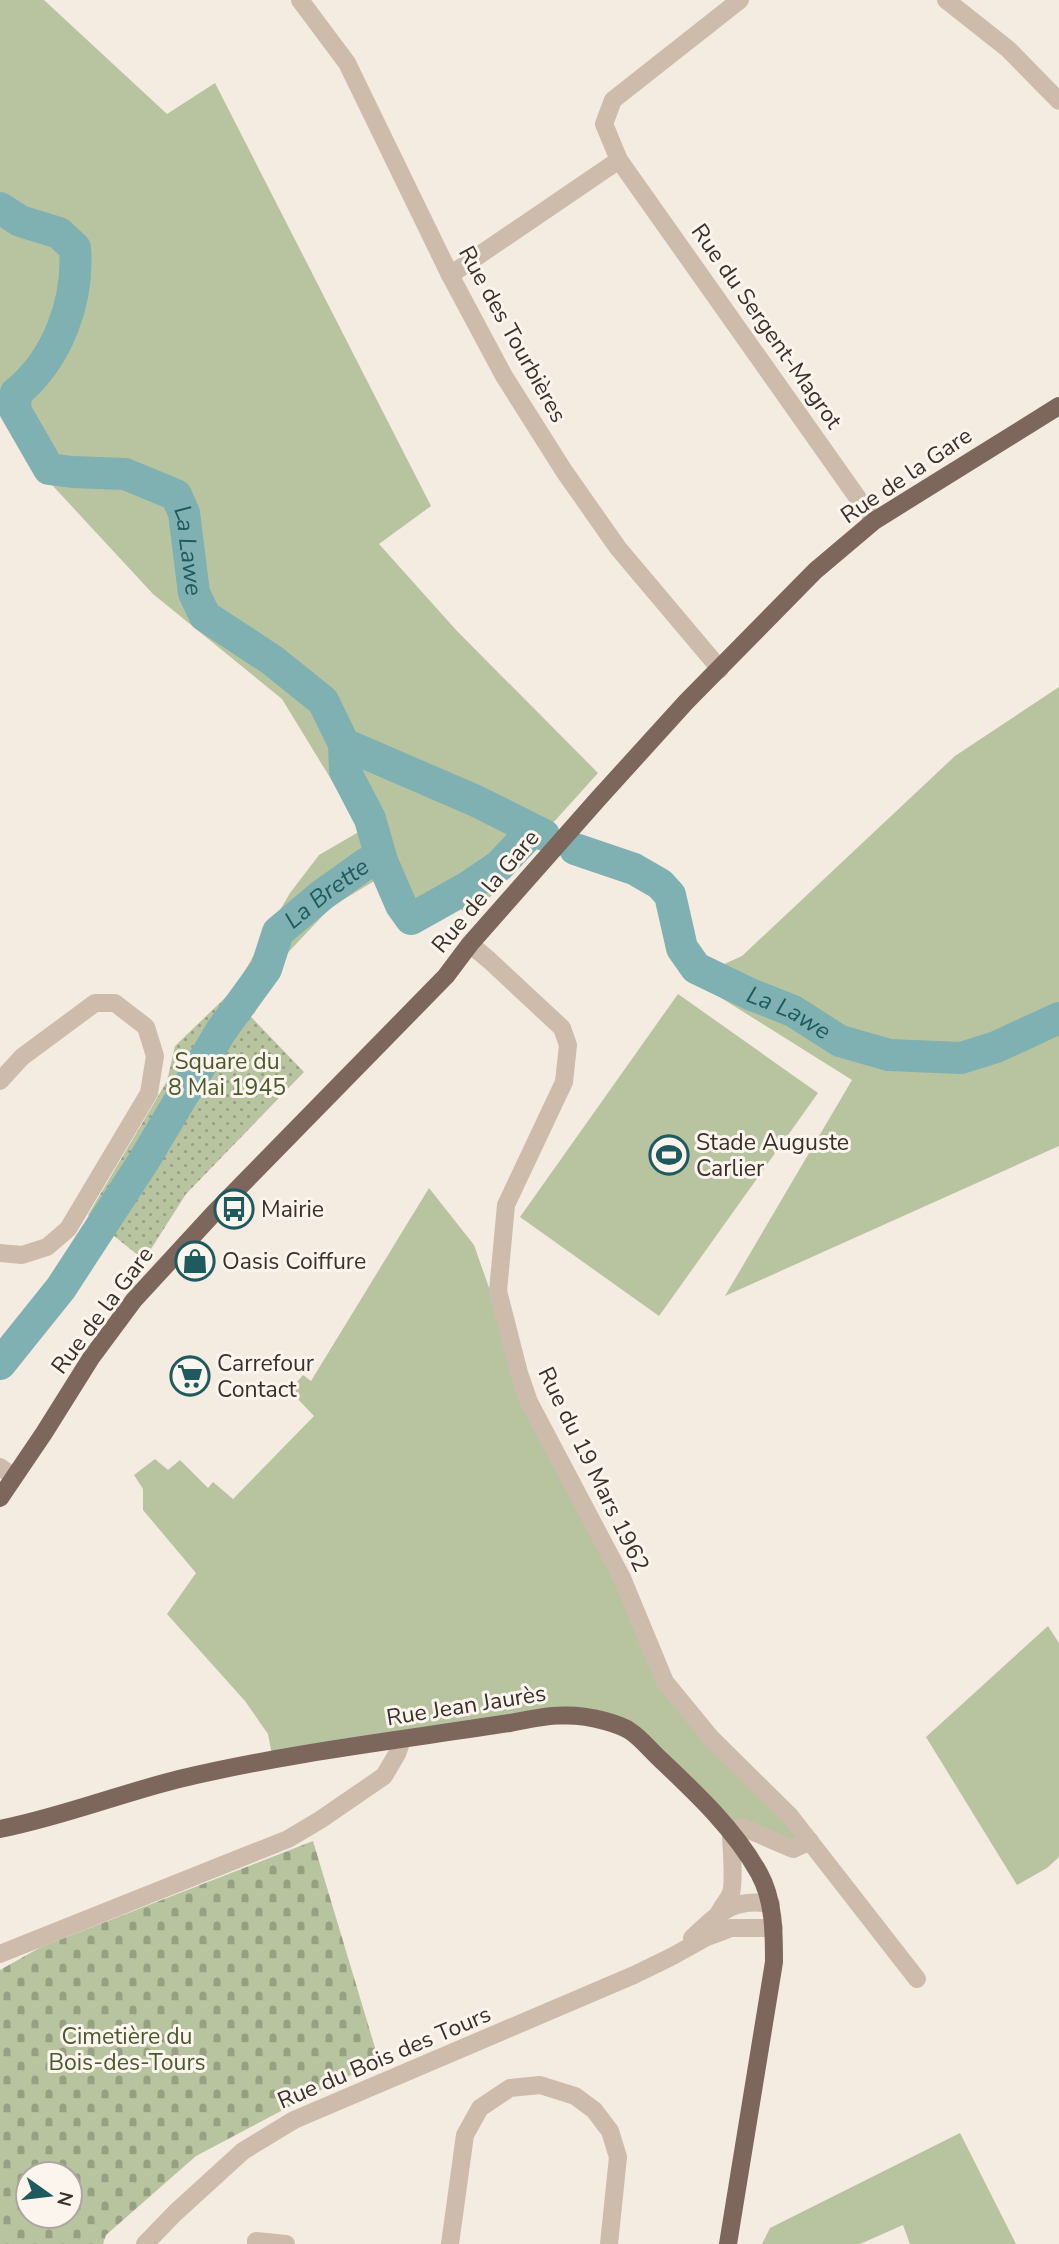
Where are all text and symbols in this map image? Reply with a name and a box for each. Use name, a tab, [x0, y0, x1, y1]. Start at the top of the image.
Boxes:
street label: Rue du Sergent-Magrot	[684, 218, 850, 436]
street label: Rue des Tourbières	[451, 240, 574, 428]
street label: Rue de la Gare	[835, 420, 978, 531]
water label: La Lawe	[166, 500, 210, 598]
street label: Rue de la Gare	[425, 823, 546, 960]
water label: La Brette	[278, 851, 375, 936]
water label: La Lawe	[742, 978, 837, 1047]
park label: Square du 8 Mai 1945	[168, 1046, 286, 1103]
place label: Stade Auguste Carlier	[696, 1127, 849, 1184]
sports icon: Stade Auguste Carlier	[648, 1134, 690, 1176]
bus stop icon: Mairie	[213, 1188, 255, 1230]
place label: Mairie	[261, 1194, 324, 1225]
street label: Rue de la Gare	[44, 1240, 161, 1380]
shop icon: Oasis Coiffure	[174, 1240, 216, 1282]
place label: Oasis Coiffure	[222, 1246, 366, 1277]
place label: Carrefour Contact	[217, 1348, 315, 1405]
supermarket icon: Carrefour Contact	[169, 1355, 211, 1397]
street label: Rue du 19 Mars 1962	[530, 1362, 657, 1577]
street label: Rue Jean Jaurès	[384, 1678, 548, 1733]
street label: Rue du Bois des Tours	[273, 1998, 496, 2116]
park label: Cimetière du Bois-des-Tours	[48, 2021, 206, 2078]
north arrow	[14, 2160, 84, 2230]
text: N	[50, 2189, 79, 2209]

